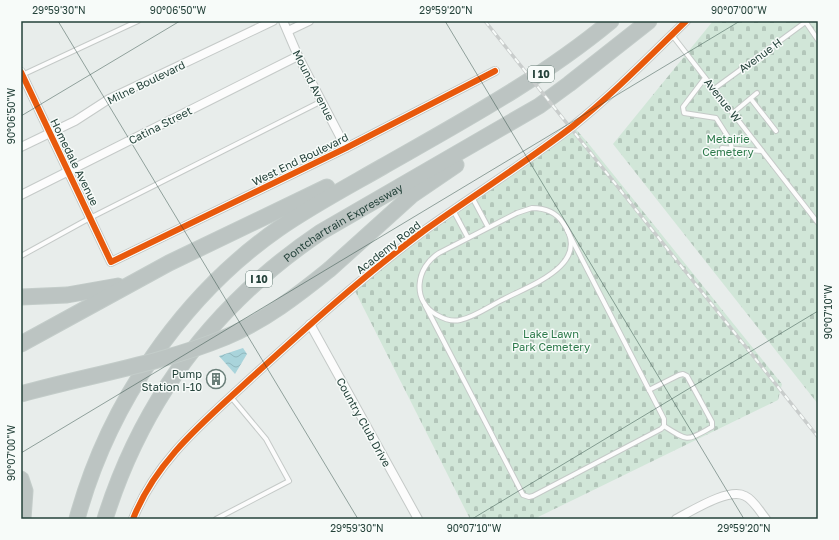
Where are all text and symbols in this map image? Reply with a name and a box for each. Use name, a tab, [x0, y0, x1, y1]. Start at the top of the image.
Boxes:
text: 29°59'30"N	[32, 4, 86, 16]
text: 90°06'50"W	[150, 4, 207, 16]
text: 29°59'20"N	[419, 4, 473, 16]
text: 90°07'00"W	[711, 4, 767, 16]
street label: Avenue H	[736, 35, 784, 75]
street label: Mound Avenue	[291, 47, 337, 123]
street label: Milne Boulevard	[105, 58, 187, 106]
road number: I 10	[528, 66, 554, 82]
street label: Avenue W	[702, 75, 744, 125]
text: 90°06'50"W	[5, 87, 17, 144]
street label: Catina Street	[126, 103, 194, 147]
street label: Homedale Avenue	[48, 116, 102, 208]
street label: West End Boulevard	[250, 130, 350, 188]
park label: Metairie Cemetery	[702, 132, 754, 158]
street label: Pontchartrain Expressway	[280, 180, 405, 264]
street label: Academy Road	[353, 218, 423, 276]
road number: I 10	[246, 271, 272, 287]
text: 90°07'10"W	[822, 284, 834, 339]
park label: Lake Lawn Park Cemetery	[512, 327, 590, 353]
place label: Pump Station I-10	[141, 367, 202, 393]
building icon: Pump Station I-10	[205, 368, 227, 390]
street label: Country Club Drive	[334, 375, 394, 469]
text: 90°07'00"W	[5, 425, 17, 481]
text: 29°59'30"N	[330, 522, 384, 534]
text: 90°07'10"W	[447, 522, 502, 534]
text: 29°59'20"N	[717, 522, 771, 534]

